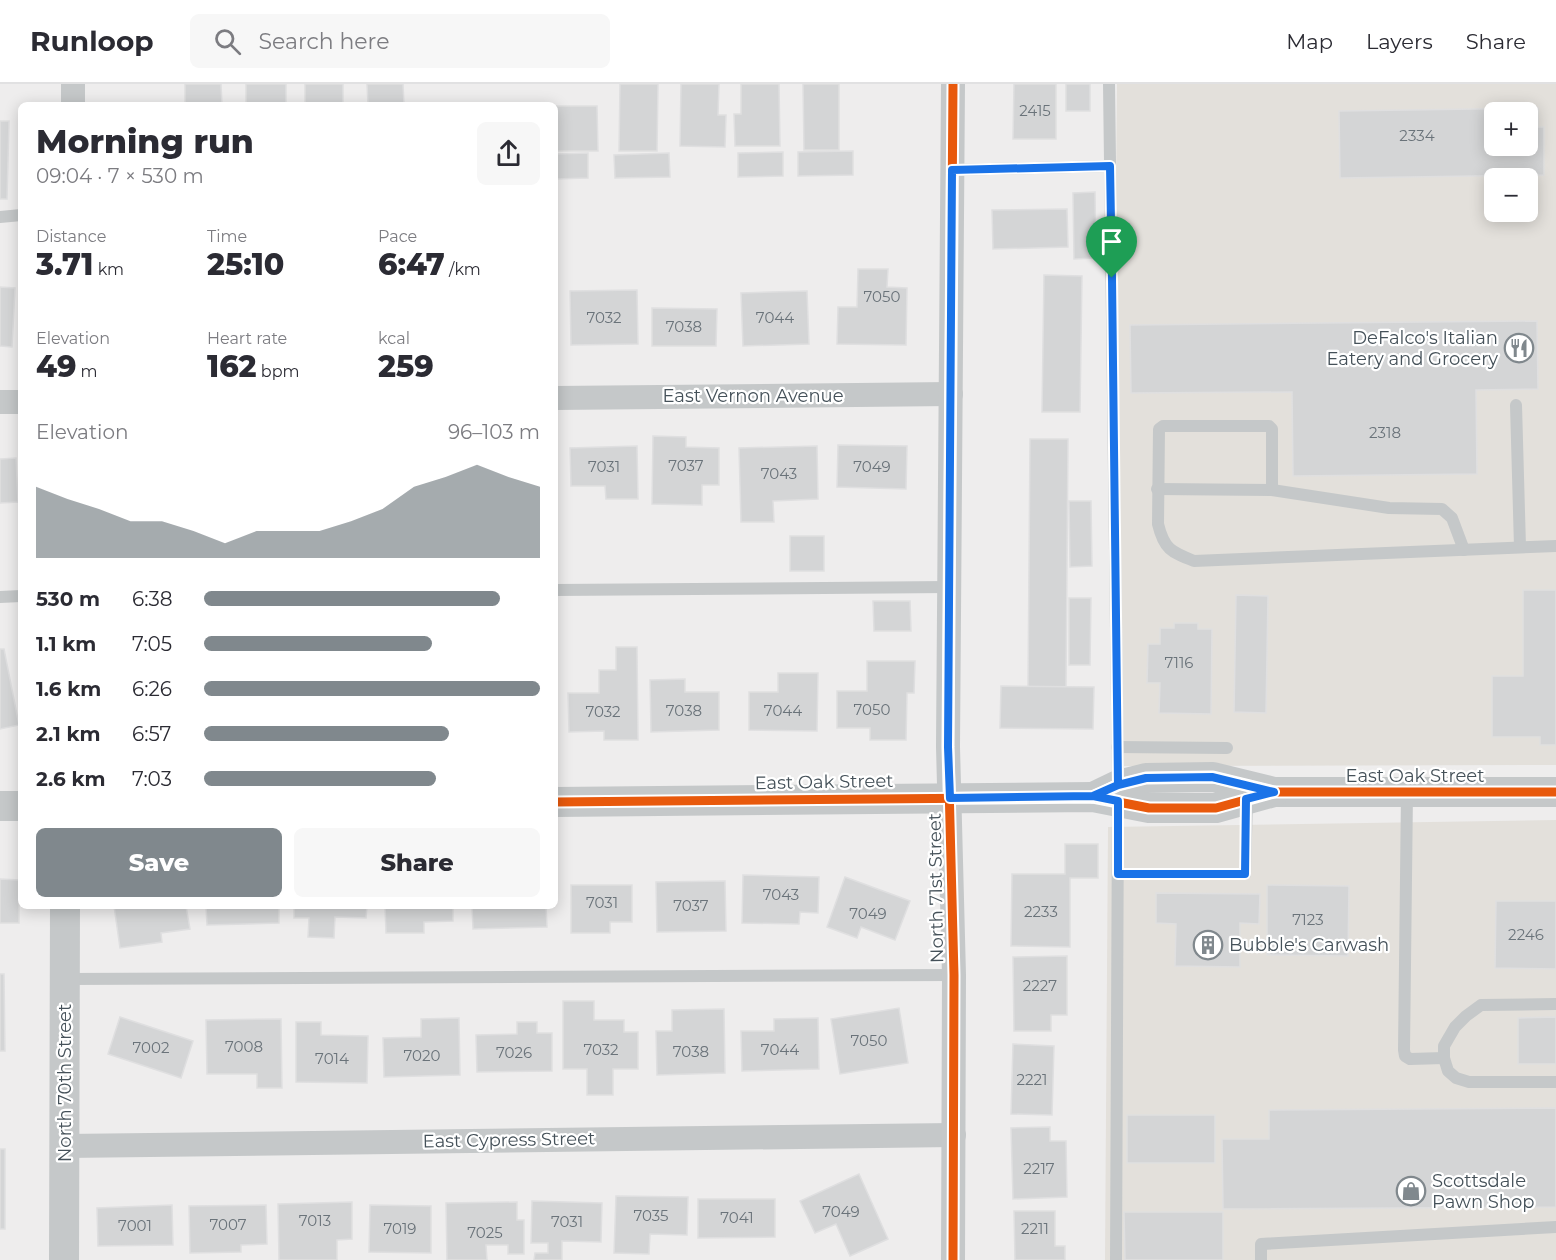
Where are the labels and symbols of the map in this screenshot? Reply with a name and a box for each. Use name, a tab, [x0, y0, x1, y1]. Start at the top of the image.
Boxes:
house number: 2415	[1019, 101, 1051, 120]
house number: 2334	[1399, 126, 1435, 145]
pin	[1086, 216, 1137, 278]
house number: 7050	[864, 287, 901, 306]
house number: 7032	[586, 308, 622, 327]
house number: 7044	[756, 308, 794, 327]
house number: 7038	[666, 317, 702, 336]
place label: DeFalco's Italian Eatery and Grocery	[1326, 327, 1498, 370]
restaurant icon: DeFalco's Italian Eatery and Grocery	[1503, 332, 1535, 364]
street label: East Vernon Avenue	[662, 385, 844, 407]
house number: 2318	[1369, 423, 1401, 442]
house number: 7037	[668, 456, 704, 475]
house number: 7031	[588, 457, 620, 476]
house number: 7049	[853, 457, 891, 476]
house number: 7043	[761, 464, 797, 483]
house number: 7116	[1165, 653, 1193, 672]
house number: 7050	[854, 700, 891, 719]
house number: 7038	[666, 701, 702, 720]
house number: 7044	[764, 701, 802, 720]
house number: 7032	[585, 702, 621, 721]
street label: East Oak Street	[1346, 765, 1484, 787]
street label: East Oak Street	[754, 770, 894, 794]
street label: North 71st Street	[924, 813, 948, 963]
house number: 7043	[763, 885, 799, 904]
house number: 7031	[586, 893, 618, 912]
house number: 7037	[673, 896, 709, 915]
house number: 2233	[1024, 902, 1058, 921]
house number: 7049	[849, 904, 887, 923]
house number: 7123	[1292, 910, 1324, 929]
house number: 2246	[1508, 925, 1544, 944]
building icon: Bubble's Carwash	[1192, 929, 1224, 961]
place label: Bubble's Carwash	[1229, 934, 1389, 956]
house number: 2227	[1023, 976, 1057, 995]
street label: North 70th Street	[54, 1004, 76, 1162]
house number: 7050	[851, 1031, 888, 1050]
house number: 7008	[225, 1037, 263, 1056]
house number: 7002	[133, 1038, 169, 1057]
house number: 7032	[583, 1040, 619, 1059]
house number: 7044	[761, 1040, 799, 1059]
house number: 7038	[673, 1042, 709, 1061]
house number: 7026	[496, 1043, 532, 1062]
house number: 7020	[404, 1046, 441, 1065]
house number: 7014	[315, 1049, 349, 1068]
house number: 2221	[1017, 1070, 1047, 1089]
street label: East Cypress Street	[423, 1127, 595, 1153]
house number: 2217	[1023, 1159, 1055, 1178]
place label: Scottsdale Pawn Shop	[1432, 1170, 1535, 1213]
shop icon: Scottsdale Pawn Shop	[1395, 1175, 1427, 1207]
house number: 7049	[822, 1202, 860, 1221]
house number: 7035	[633, 1206, 669, 1225]
house number: 7041	[720, 1208, 754, 1227]
house number: 7013	[299, 1211, 331, 1230]
house number: 7031	[551, 1212, 583, 1231]
house number: 7007	[209, 1215, 247, 1234]
house number: 7001	[118, 1216, 152, 1235]
house number: 7019	[383, 1219, 417, 1238]
house number: 2211	[1021, 1219, 1049, 1238]
house number: 7025	[467, 1223, 503, 1242]

